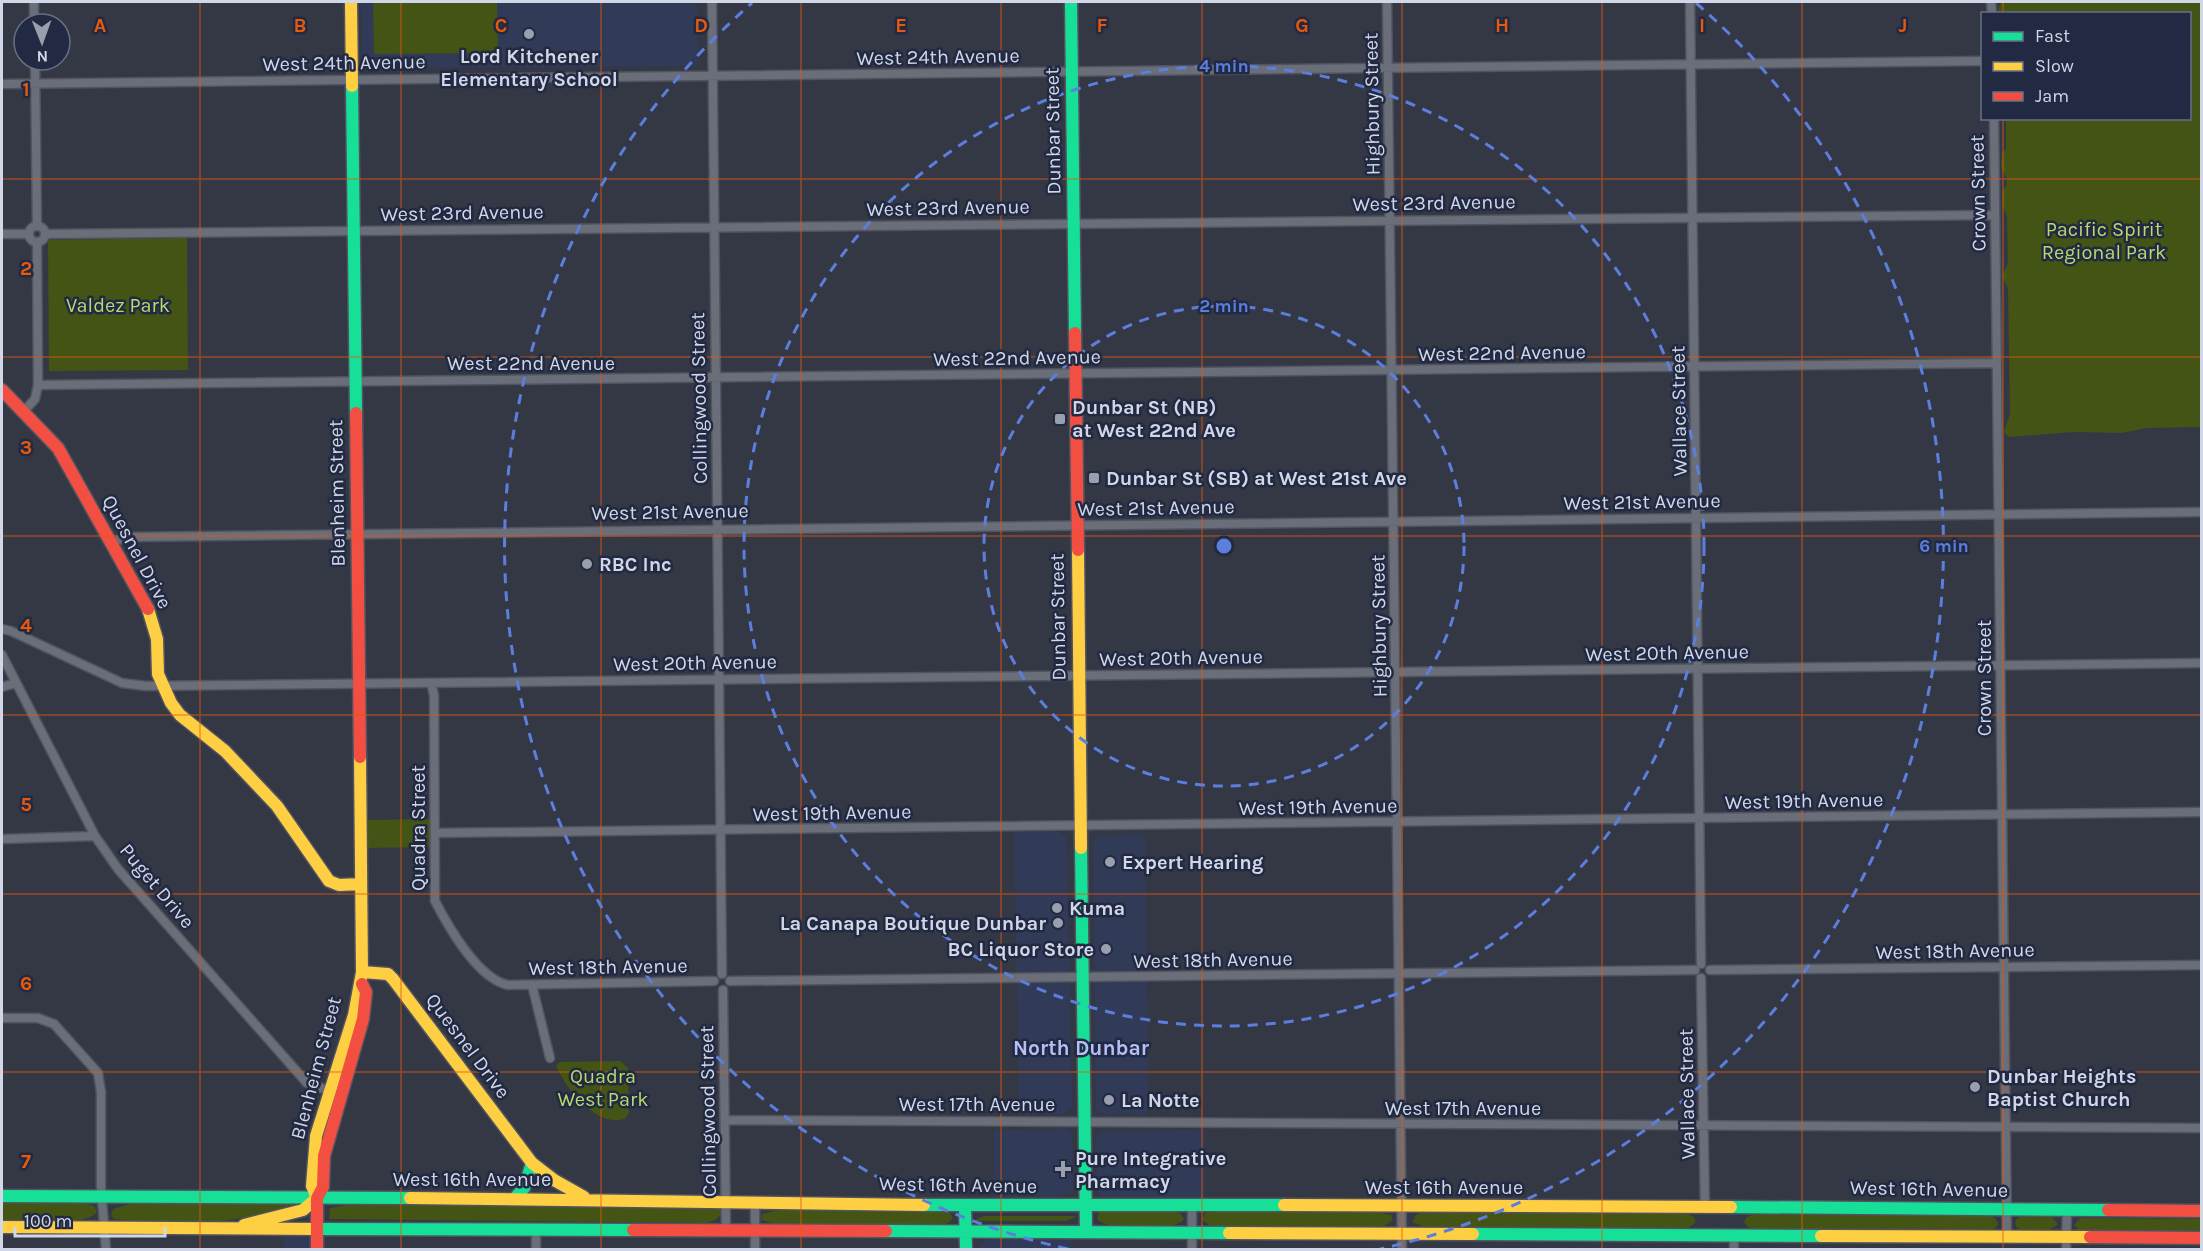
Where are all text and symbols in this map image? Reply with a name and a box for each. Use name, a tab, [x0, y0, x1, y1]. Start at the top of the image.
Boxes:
north arrow	[12, 12, 72, 72]
legend	[1981, 12, 2191, 120]
text: A	[94, 14, 107, 37]
text: B	[294, 14, 306, 37]
text: C	[495, 14, 507, 37]
text: D	[694, 14, 708, 37]
text: E	[895, 14, 907, 37]
text: F	[1097, 14, 1108, 37]
text: G	[1295, 14, 1309, 37]
text: H	[1495, 14, 1509, 37]
text: I	[1699, 14, 1705, 37]
text: J	[1899, 14, 1907, 37]
text: Fast	[2035, 25, 2070, 47]
marker: Lord Kitchener Elementary School	[522, 27, 536, 41]
street label: Highbury Street	[1359, 32, 1385, 176]
street label: West 24th Avenue	[856, 44, 1020, 70]
place label: Lord Kitchener Elementary School	[440, 45, 618, 91]
text: N	[36, 47, 48, 66]
street label: West 24th Avenue	[262, 50, 426, 76]
text: 4 min	[1199, 55, 1249, 77]
text: Slow	[2035, 55, 2074, 77]
street label: Dunbar Street	[1040, 67, 1066, 195]
text: 1	[22, 78, 30, 101]
text: Jam	[2035, 85, 2069, 107]
street label: Crown Street	[1965, 134, 1991, 252]
street label: West 23rd Avenue	[1352, 190, 1516, 216]
street label: West 23rd Avenue	[866, 195, 1030, 221]
street label: West 23rd Avenue	[380, 200, 544, 226]
park label: Pacific Spirit Regional Park	[2042, 218, 2166, 264]
text: 2	[20, 257, 32, 280]
park label: Valdez Park	[66, 294, 170, 317]
text: 2 min	[1199, 295, 1249, 317]
street label: Collingwood Street	[686, 312, 712, 484]
street label: West 22nd Avenue	[1418, 340, 1586, 366]
street label: West 22nd Avenue	[933, 345, 1101, 371]
street label: Wallace Street	[1666, 345, 1692, 477]
street label: West 22nd Avenue	[447, 352, 615, 375]
place label: Dunbar St (NB) at West 22nd Ave	[1072, 396, 1236, 442]
marker: Dunbar St (NB) at West 22nd Ave	[1053, 412, 1067, 426]
street label: Blenheim Street	[324, 419, 350, 567]
text: 3	[20, 436, 32, 459]
place label: Dunbar St (SB) at West 21st Ave	[1106, 467, 1407, 490]
marker: Dunbar St (SB) at West 21st Ave	[1087, 471, 1101, 485]
street label: West 21st Avenue	[1563, 489, 1721, 515]
street label: Quesnel Drive	[97, 491, 177, 613]
street label: West 21st Avenue	[1077, 495, 1235, 521]
street label: West 21st Avenue	[591, 499, 749, 525]
text: 6 min	[1919, 535, 1969, 557]
centre of rings	[1214, 536, 1234, 556]
place label: RBC Inc	[599, 553, 672, 576]
street label: Dunbar Street	[1045, 553, 1071, 681]
street label: Highbury Street	[1366, 554, 1392, 698]
marker: RBC Inc	[580, 557, 594, 571]
text: 4	[20, 614, 32, 637]
street label: Crown Street	[1973, 619, 1996, 736]
street label: West 20th Avenue	[1585, 640, 1749, 666]
street label: West 20th Avenue	[1099, 645, 1263, 671]
street label: West 20th Avenue	[613, 650, 777, 676]
street label: Quadra Street	[407, 765, 430, 891]
street label: West 19th Avenue	[1724, 788, 1884, 814]
text: 5	[20, 793, 32, 816]
street label: West 19th Avenue	[1238, 794, 1398, 820]
street label: West 19th Avenue	[752, 800, 912, 826]
street label: Puget Drive	[115, 839, 199, 933]
place label: Expert Hearing	[1122, 851, 1264, 874]
marker: Expert Hearing	[1103, 855, 1117, 869]
place label: Kuma	[1069, 897, 1125, 920]
marker: Kuma	[1050, 901, 1064, 915]
place label: La Canapa Boutique Dunbar	[780, 912, 1046, 935]
marker: La Canapa Boutique Dunbar	[1051, 916, 1065, 930]
place label: BC Liquor Store	[947, 938, 1094, 961]
street label: West 18th Avenue	[1875, 938, 2035, 964]
marker: BC Liquor Store	[1099, 942, 1113, 956]
street label: West 18th Avenue	[1133, 947, 1293, 973]
street label: West 18th Avenue	[528, 954, 688, 980]
text: 6	[20, 972, 32, 995]
street label: Quesnel Drive	[421, 989, 515, 1103]
street label: Blenheim Street	[286, 994, 346, 1142]
street label: Collingwood Street	[695, 1025, 721, 1197]
street label: Wallace Street	[1674, 1028, 1700, 1160]
district label: North Dunbar	[1013, 1036, 1150, 1060]
park label: Quadra West Park	[558, 1065, 648, 1111]
place label: Dunbar Heights Baptist Church	[1987, 1065, 2136, 1111]
marker: Dunbar Heights Baptist Church	[1968, 1080, 1982, 1094]
place label: La Notte	[1121, 1089, 1200, 1112]
street label: West 17th Avenue	[899, 1093, 1055, 1116]
marker: La Notte	[1102, 1093, 1116, 1107]
street label: West 17th Avenue	[1385, 1097, 1541, 1120]
place label: Pure Integrative Pharmacy	[1075, 1147, 1226, 1193]
text: 7	[21, 1150, 31, 1173]
marker: Pure Integrative Pharmacy	[1056, 1162, 1070, 1176]
street label: West 16th Avenue	[393, 1168, 551, 1191]
street label: West 16th Avenue	[879, 1172, 1037, 1198]
street label: West 16th Avenue	[1365, 1176, 1523, 1199]
street label: West 16th Avenue	[1850, 1176, 2008, 1202]
scale bar	[15, 1200, 165, 1238]
text: 100 m	[24, 1210, 72, 1232]

